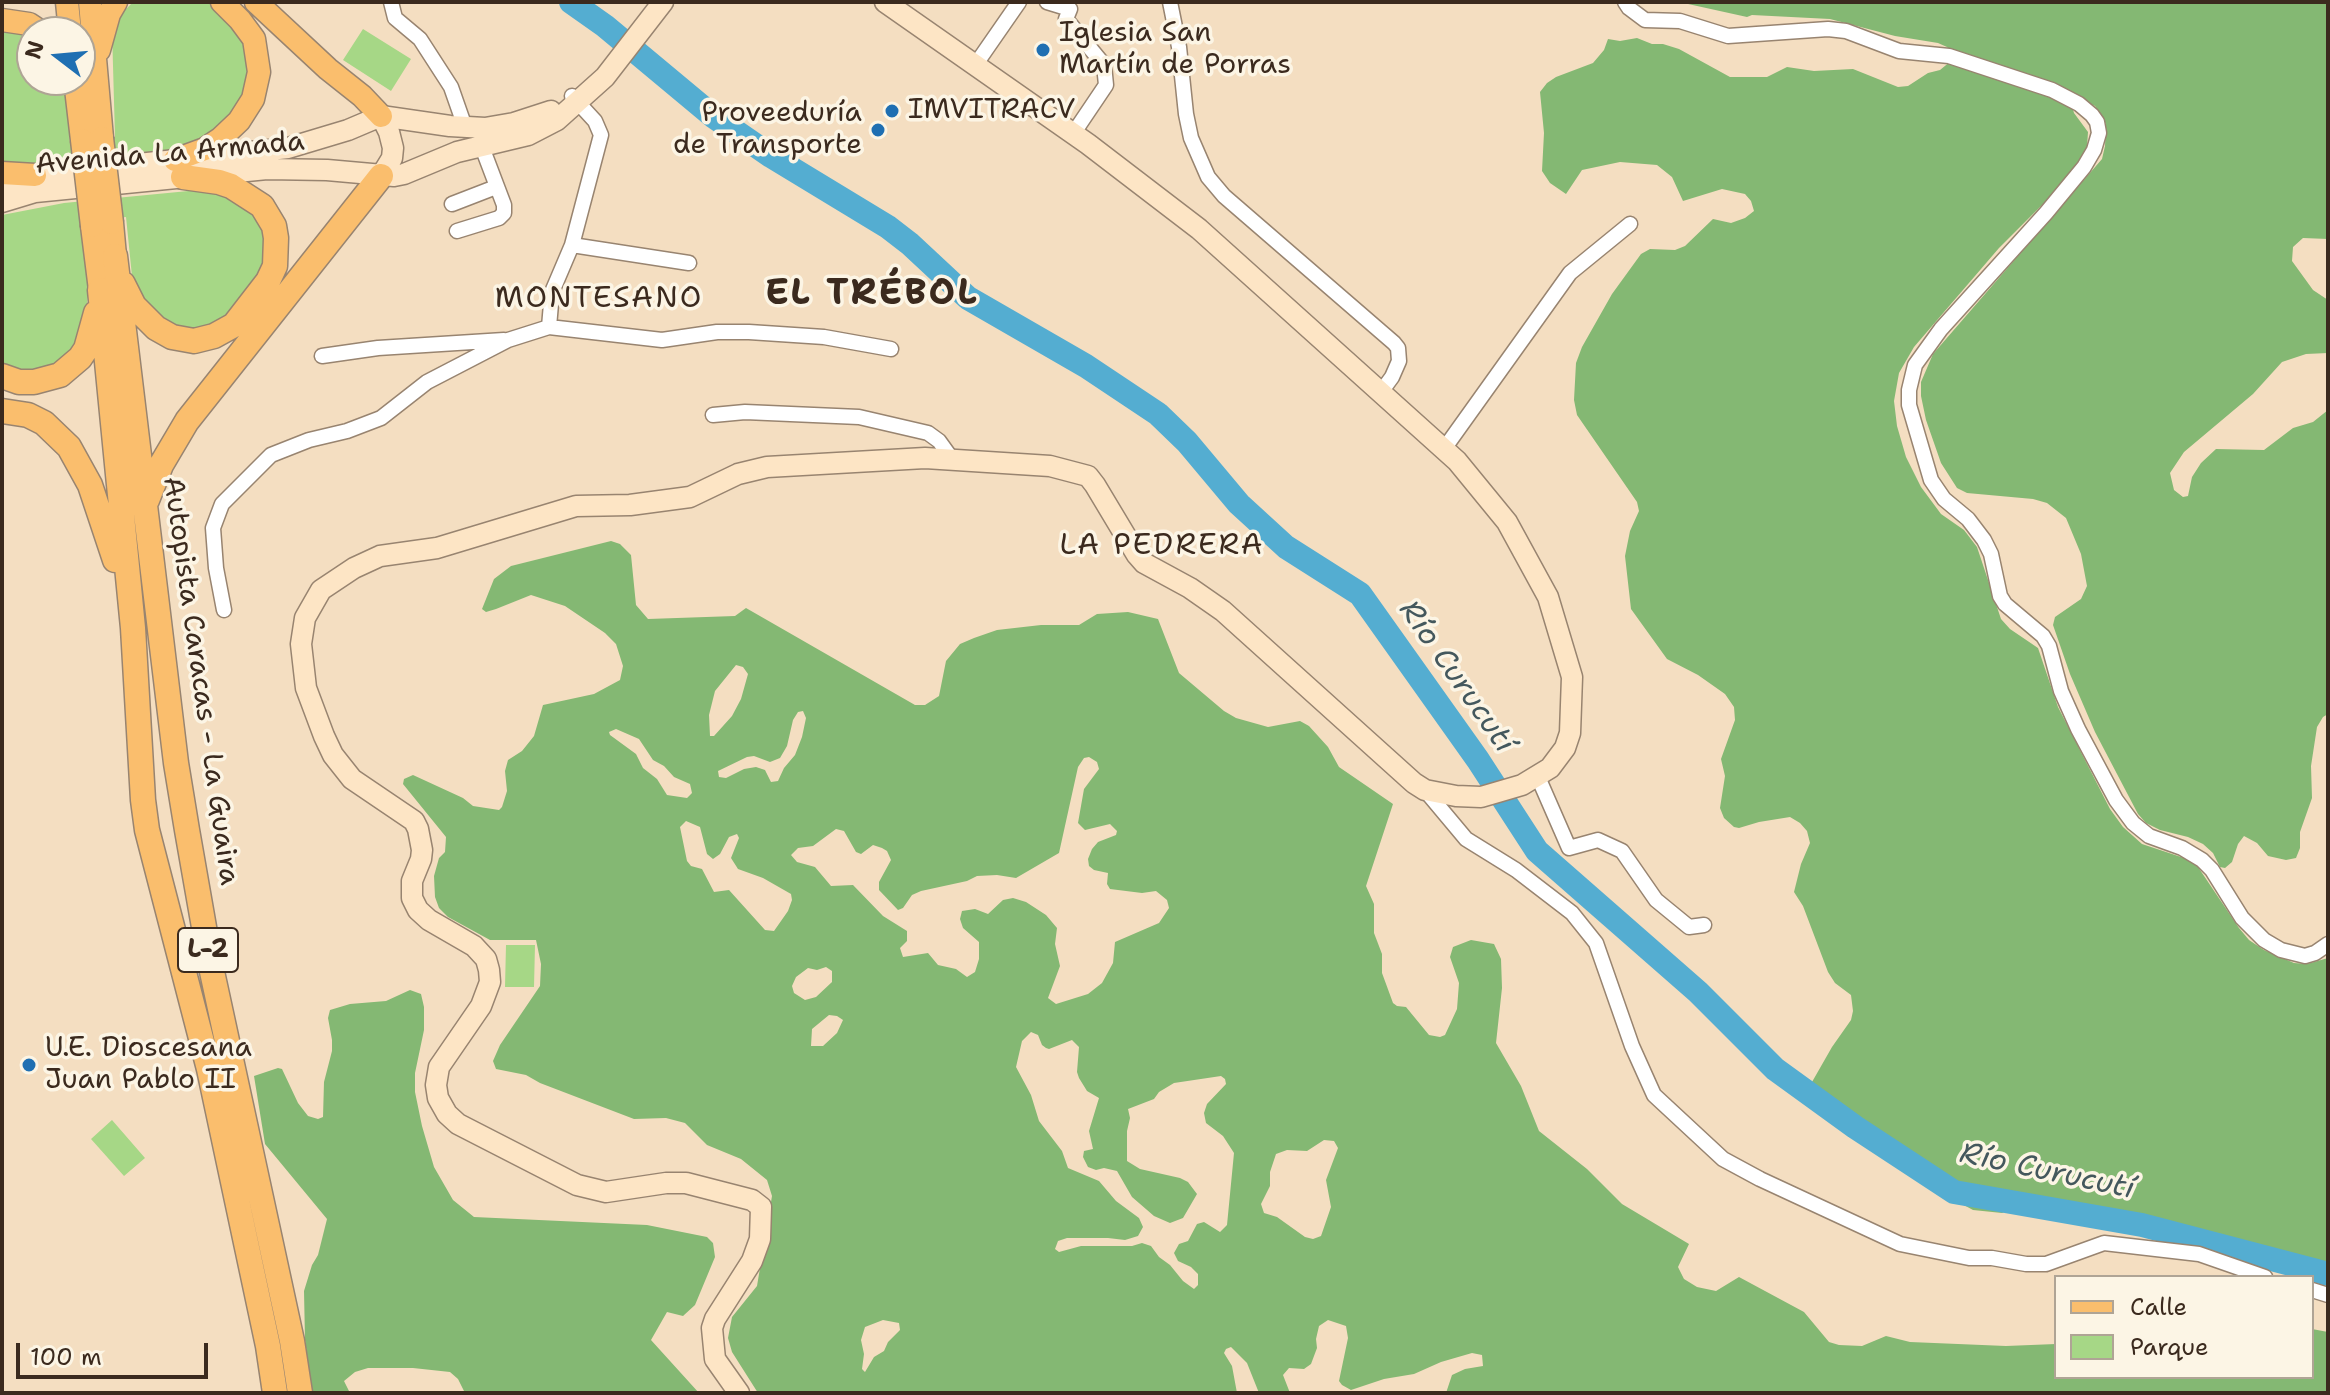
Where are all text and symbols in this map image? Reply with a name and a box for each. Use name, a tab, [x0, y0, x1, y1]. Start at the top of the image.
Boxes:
north arrow	[16, 16, 96, 96]
place label: Iglesia San Martín de Porras	[1059, 17, 1291, 83]
text: N	[18, 37, 51, 62]
marker: Iglesia San Martín de Porras	[1034, 41, 1052, 59]
place label: IMVITRACV	[908, 94, 1075, 128]
place label: Proveeduría de Transporte	[673, 97, 862, 163]
marker: IMVITRACV	[883, 102, 901, 120]
marker: Proveeduría de Transporte	[869, 121, 887, 139]
street label: Avenida La Armada	[34, 126, 306, 182]
district label: EL TRÉBOL	[765, 273, 979, 317]
district label: MONTESANO	[495, 281, 703, 317]
street label: Autopista Caracas - La Guaira	[155, 475, 245, 887]
district label: LA PEDRERA	[1060, 528, 1264, 564]
water label: Río Curucutí	[1390, 594, 1522, 760]
road number: L-2	[178, 928, 238, 972]
place label: U.E. Dioscesana Juan Pablo II	[45, 1032, 252, 1098]
marker: U.E. Dioscesana Juan Pablo II	[20, 1056, 38, 1074]
water label: Río Curucutí	[1956, 1136, 2138, 1208]
legend	[2054, 1275, 2314, 1379]
text: Calle	[2130, 1291, 2187, 1323]
scale bar	[20, 1327, 212, 1377]
text: Parque	[2130, 1331, 2209, 1363]
text: 100 m	[30, 1341, 102, 1373]

